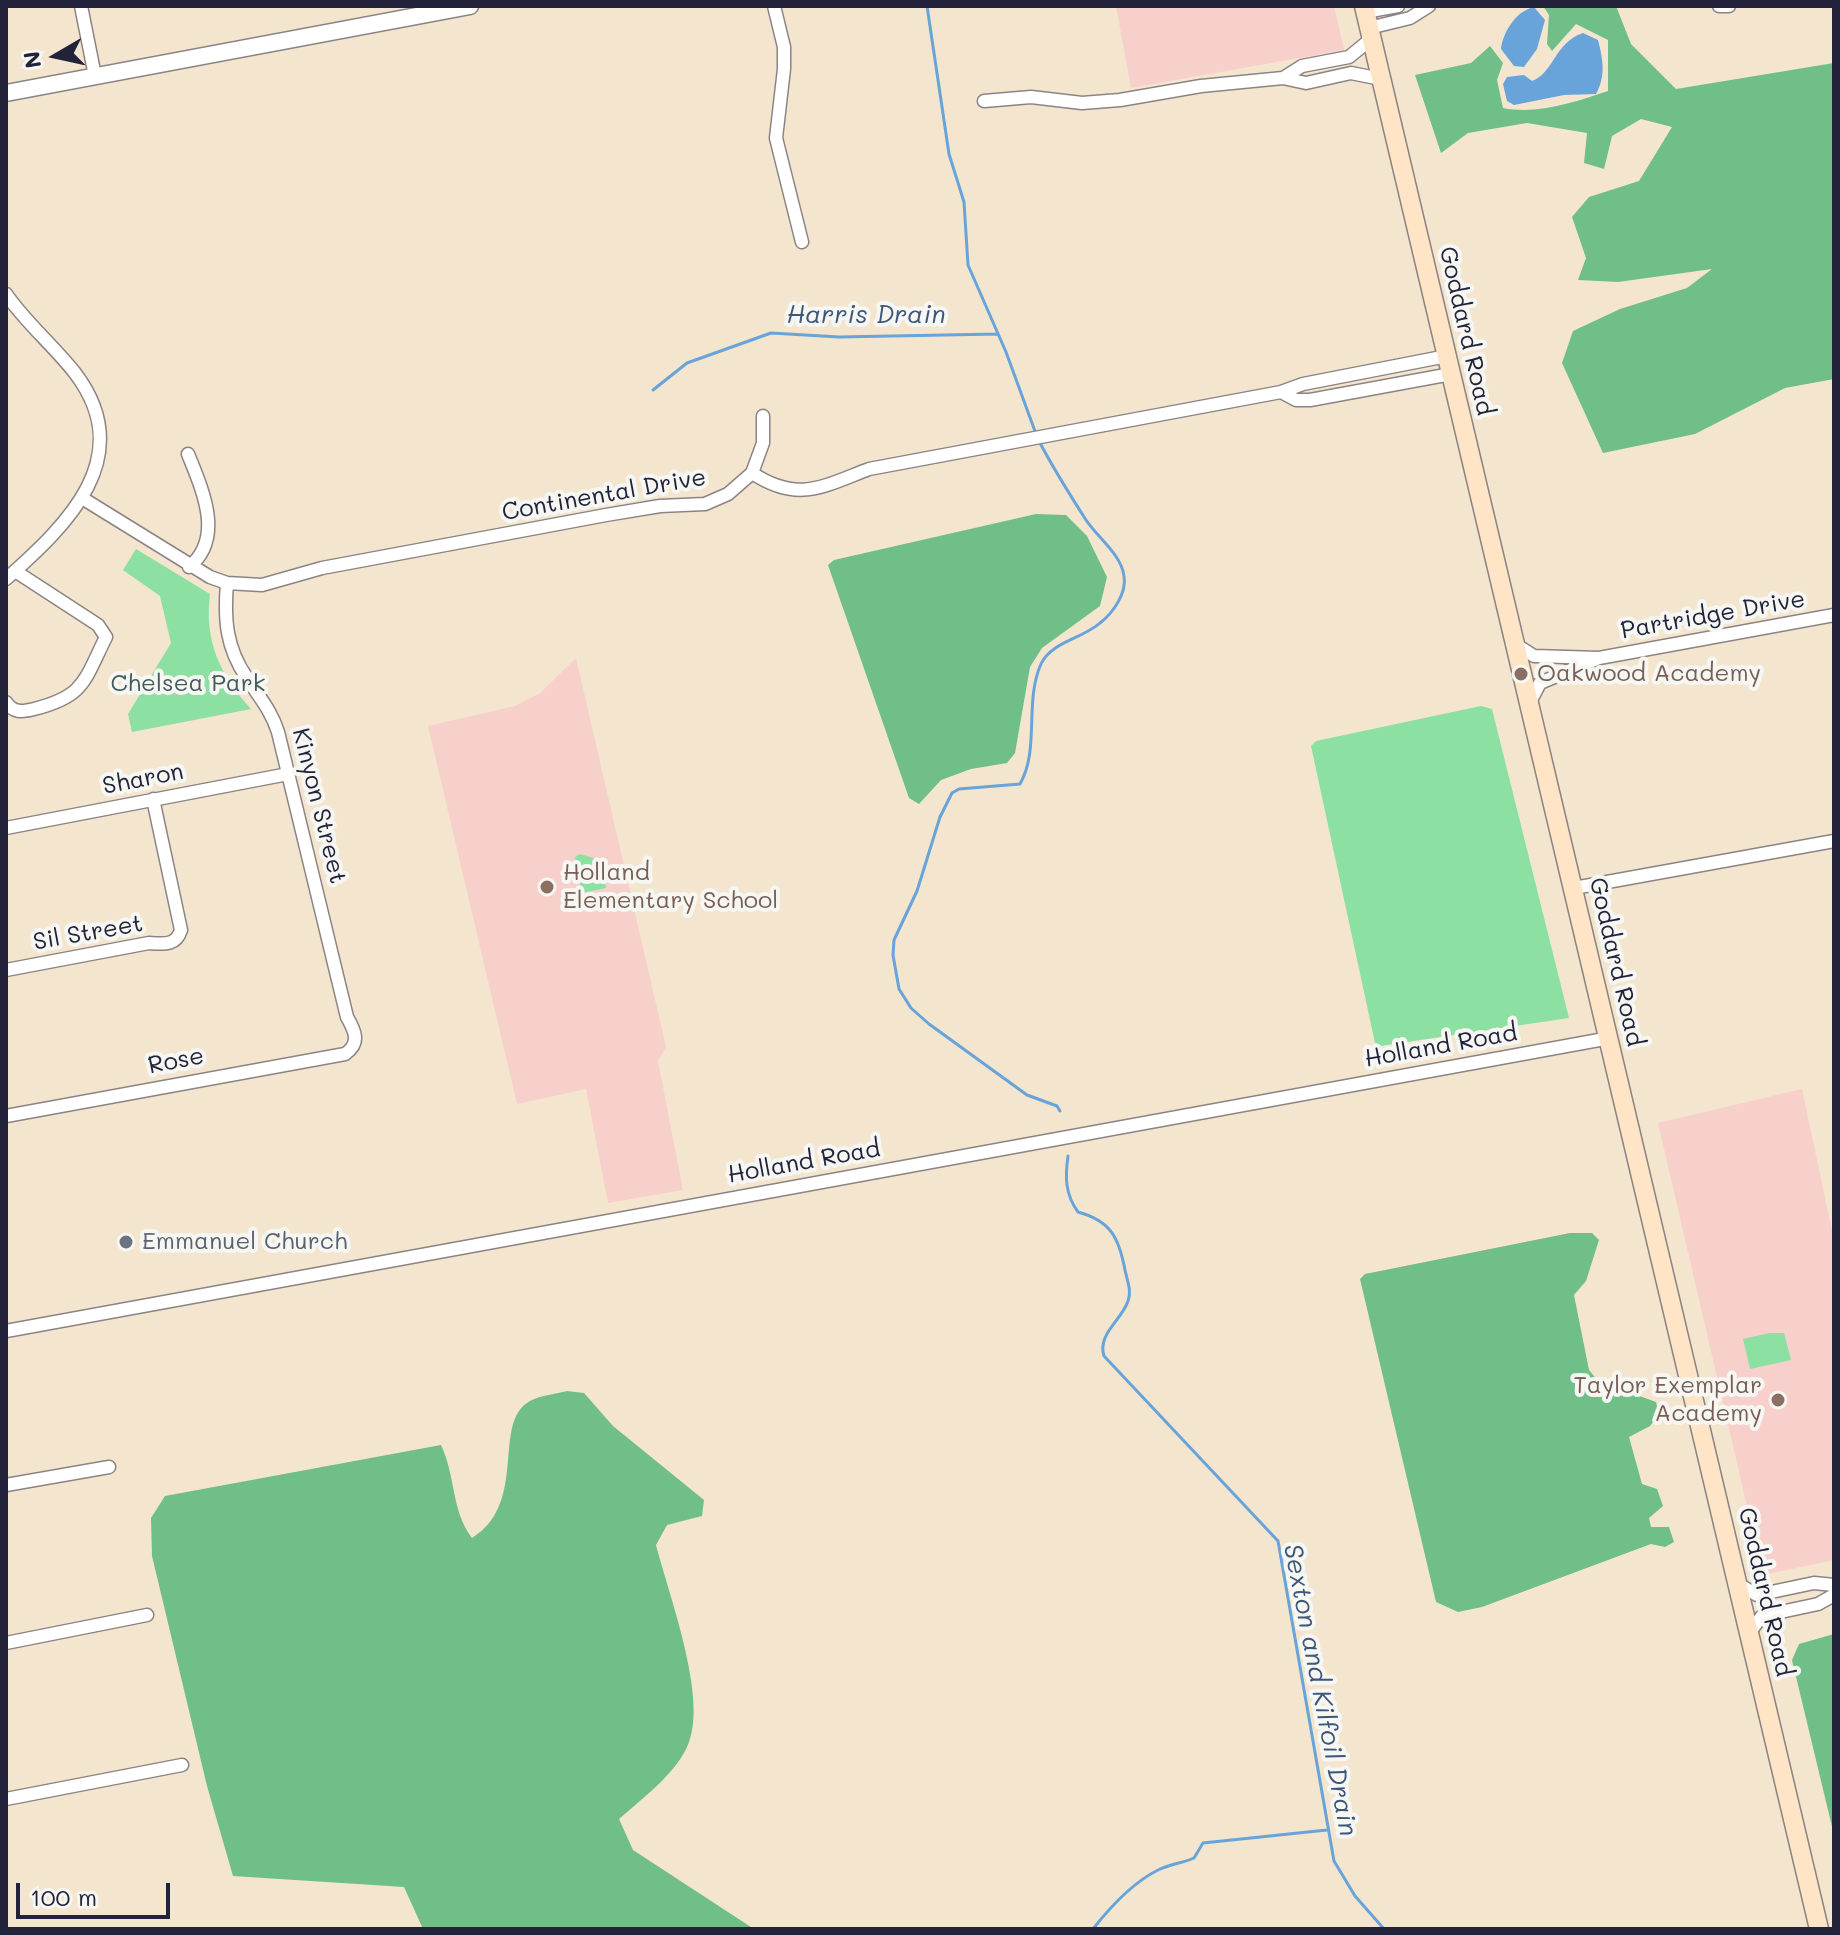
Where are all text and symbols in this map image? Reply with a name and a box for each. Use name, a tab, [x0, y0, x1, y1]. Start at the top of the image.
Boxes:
north arrow	[16, 16, 96, 96]
text: N	[16, 49, 47, 70]
street label: Goddard Road	[1433, 244, 1499, 418]
water label: Harris Drain	[786, 299, 946, 331]
street label: Continental Drive	[500, 463, 708, 527]
street label: Partridge Drive	[1619, 585, 1807, 645]
place label: Oakwood Academy	[1537, 660, 1761, 688]
marker: Oakwood Academy	[1512, 665, 1530, 683]
park label: Chelsea Park	[110, 670, 266, 698]
street label: Kinyon Street	[286, 725, 352, 887]
street label: Sharon	[100, 757, 186, 801]
place label: Holland Elementary School	[563, 859, 778, 915]
street label: Goddard Road	[1583, 875, 1649, 1049]
marker: Holland Elementary School	[538, 878, 556, 896]
street label: Sil Street	[31, 909, 145, 957]
street label: Holland Road	[1363, 1018, 1519, 1074]
street label: Rose	[146, 1042, 206, 1080]
street label: Holland Road	[726, 1134, 882, 1190]
place label: Emmanuel Church	[142, 1228, 347, 1256]
marker: Emmanuel Church	[117, 1233, 135, 1251]
place label: Taylor Exemplar Academy	[1573, 1372, 1762, 1428]
marker: Taylor Exemplar Academy	[1769, 1391, 1787, 1409]
street label: Goddard Road	[1732, 1505, 1798, 1679]
water label: Sexton and Kilfoil Drain	[1276, 1541, 1364, 1839]
scale bar	[20, 1867, 174, 1917]
text: 100 m	[30, 1881, 97, 1912]

